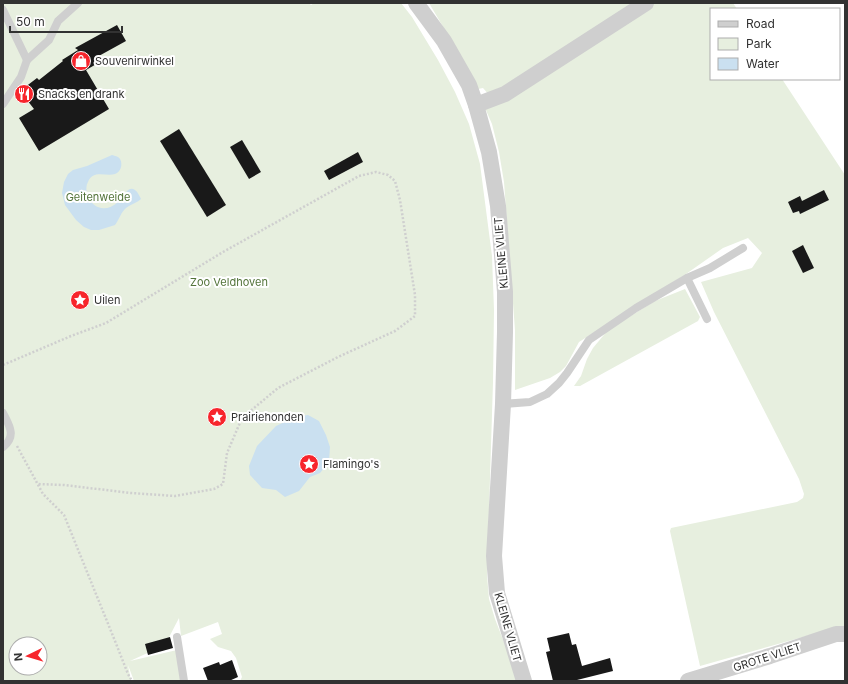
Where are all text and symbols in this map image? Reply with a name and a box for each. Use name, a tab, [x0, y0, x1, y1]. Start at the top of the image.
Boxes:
scale bar	[10, 8, 122, 34]
legend	[710, 8, 840, 80]
text: 50 m	[16, 14, 45, 29]
text: Road	[746, 16, 775, 31]
text: Park	[746, 36, 772, 51]
shop icon: Souvenirwinkel	[70, 50, 92, 72]
place label: Souvenirwinkel	[95, 54, 174, 68]
text: Water	[746, 56, 780, 71]
restaurant icon: Snacks en drank	[13, 83, 35, 105]
place label: Snacks en drank	[38, 87, 125, 101]
park label: Geitenweide	[66, 190, 130, 204]
street label: KLEINE VLIET	[491, 217, 511, 289]
park label: Zoo Veldhoven	[190, 275, 268, 289]
place icon: Uilen	[69, 289, 91, 311]
place label: Uilen	[94, 293, 120, 307]
place icon: Prairiehonden	[206, 406, 228, 428]
place label: Prairiehonden	[231, 410, 304, 424]
place icon: Flamingo's	[298, 453, 320, 475]
place label: Flamingo's	[323, 457, 380, 471]
street label: KLEINE VLIET	[491, 591, 525, 663]
north arrow	[8, 636, 48, 676]
street label: GROTE VLIET	[731, 639, 803, 675]
text: N	[11, 652, 25, 662]

